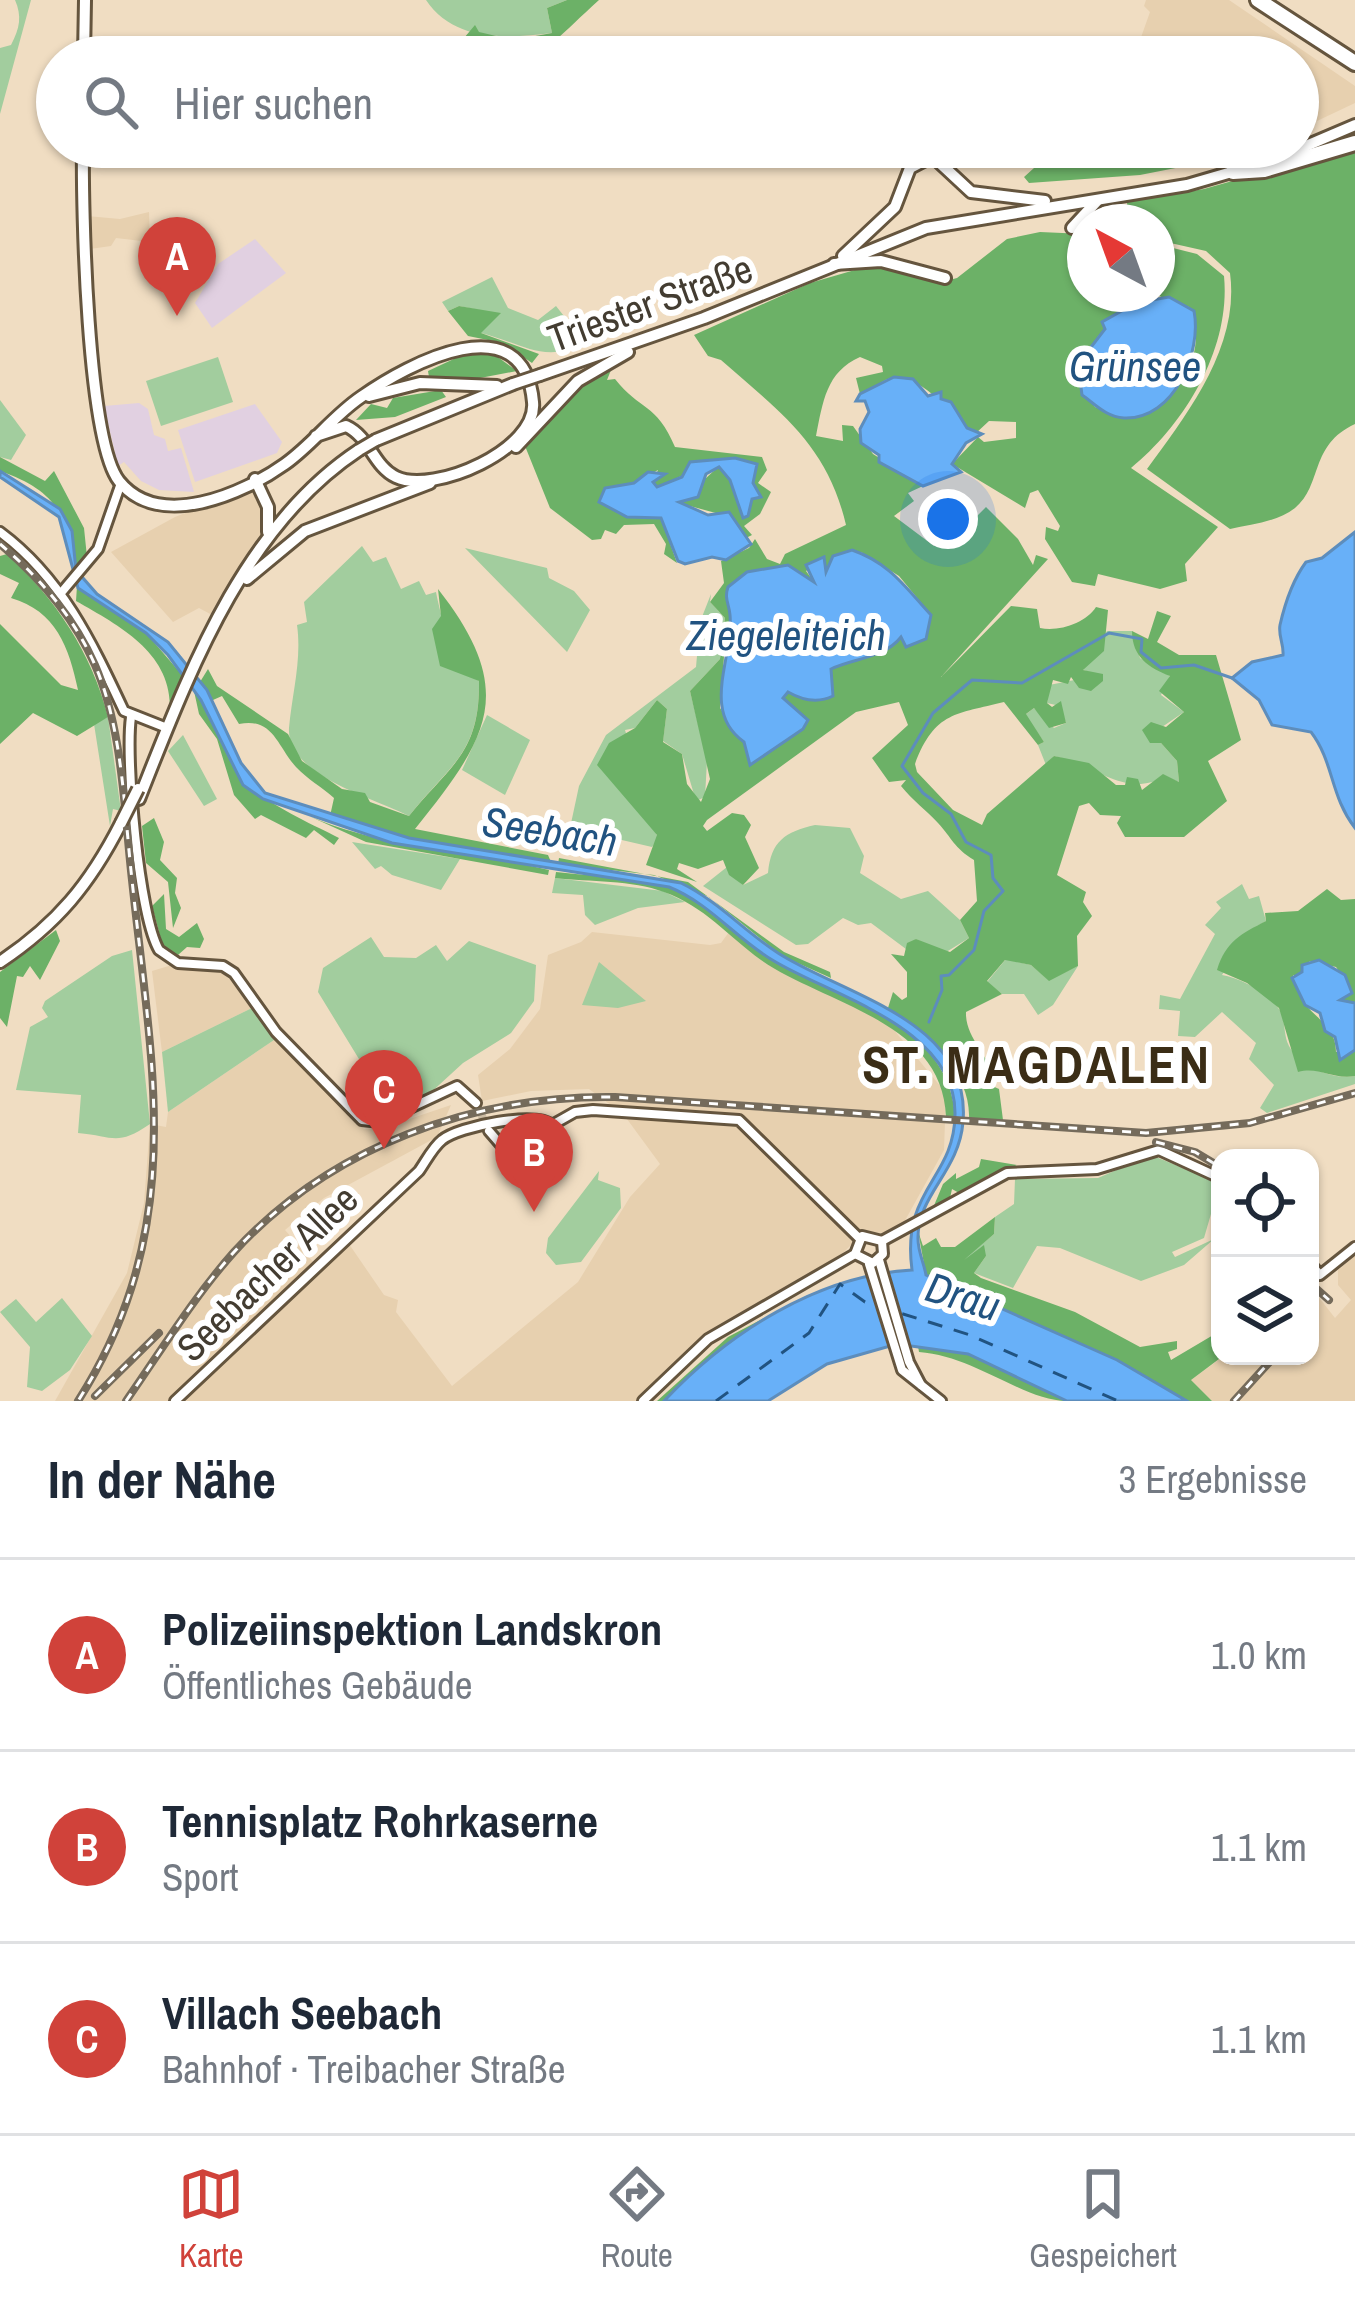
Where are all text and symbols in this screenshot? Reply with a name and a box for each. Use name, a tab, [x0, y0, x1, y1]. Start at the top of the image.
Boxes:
search box	[36, 36, 1319, 168]
icon: search	[78, 69, 144, 135]
text: Hier suchen	[174, 72, 373, 133]
north arrow	[1067, 204, 1175, 312]
pin: A	[138, 217, 216, 316]
street label: Triester Straße	[541, 242, 759, 364]
water label: Grünsee	[1069, 338, 1201, 394]
your location	[918, 489, 978, 549]
water label: Ziegeleiteich	[685, 607, 886, 663]
water label: Seebach	[478, 793, 622, 869]
district label: ST. MAGDALEN	[862, 1030, 1212, 1099]
pin: C	[345, 1050, 423, 1149]
pin: B	[495, 1113, 573, 1212]
map controls	[1211, 1149, 1319, 1365]
button: locate	[1211, 1149, 1319, 1257]
street label: Seebacher Allee	[165, 1173, 369, 1373]
button: layers	[1211, 1257, 1319, 1365]
water label: Drau	[919, 1258, 1007, 1334]
text: In der Nähe	[48, 1445, 276, 1514]
text: 3 Ergebnisse	[1119, 1453, 1307, 1505]
text: Polizeiinspektion Landskron	[162, 1598, 662, 1659]
text: A	[75, 1629, 99, 1681]
text: 1.0 km	[1211, 1629, 1307, 1681]
text: Öffentliches Gebäude	[162, 1659, 473, 1711]
text: Tennisplatz Rohrkaserne	[162, 1790, 598, 1851]
text: B	[75, 1821, 99, 1873]
text: 1.1 km	[1211, 1821, 1307, 1873]
text: Sport	[162, 1851, 238, 1903]
text: Villach Seebach	[162, 1982, 442, 2043]
text: C	[75, 2013, 99, 2065]
text: 1.1 km	[1211, 2013, 1307, 2065]
text: Bahnhof · Treibacher Straße	[162, 2043, 566, 2095]
tab: Karte	[178, 2161, 244, 2277]
tab: Route	[601, 2161, 673, 2277]
tab: Gespeichert	[1029, 2161, 1177, 2277]

